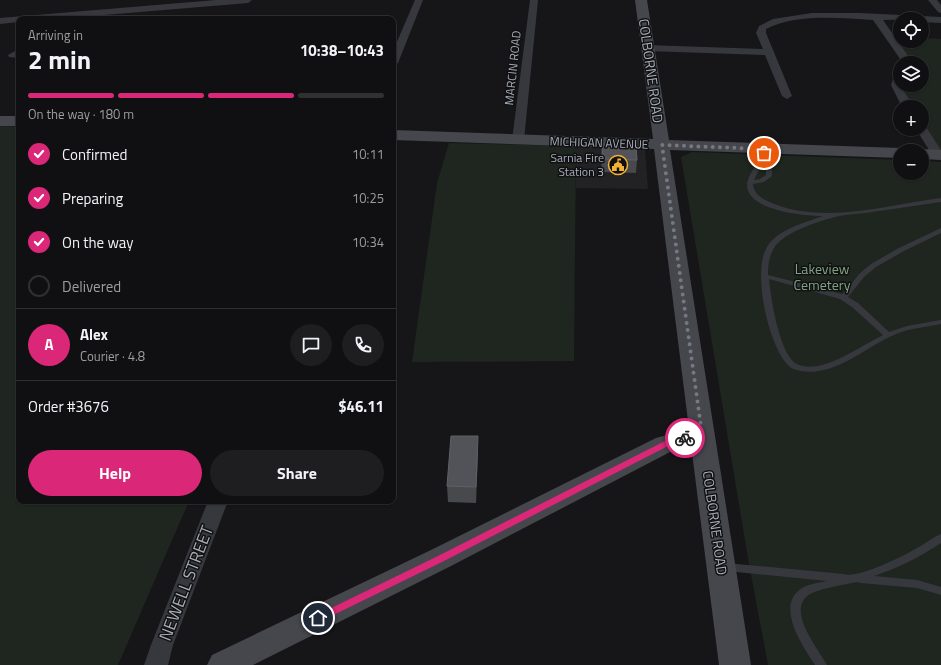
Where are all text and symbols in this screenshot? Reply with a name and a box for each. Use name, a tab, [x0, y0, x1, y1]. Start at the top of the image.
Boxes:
map controls	[893, 12, 929, 180]
button: locate	[893, 12, 929, 48]
street label: COLBORNE ROAD	[634, 17, 669, 125]
text: Arriving in	[28, 25, 83, 45]
street label: MARCIN ROAD	[499, 29, 526, 106]
text: 10:38–10:43	[300, 39, 384, 62]
text: 2 min	[28, 40, 91, 79]
button: layers	[893, 56, 929, 92]
button: +	[893, 100, 929, 136]
text: On the way · 180 m	[28, 104, 134, 124]
street label: MICHIGAN AVENUE	[549, 131, 649, 154]
pin	[747, 136, 781, 170]
icon: bag	[753, 142, 775, 164]
icon: check	[28, 143, 50, 165]
text: Confirmed	[62, 143, 127, 166]
text: 10:11	[352, 144, 384, 164]
button: −	[893, 144, 929, 180]
place label: Sarnia Fire Station 3	[551, 148, 604, 181]
public building icon: Sarnia Fire Station 3	[607, 154, 629, 176]
icon: check	[28, 187, 50, 209]
text: Preparing	[62, 187, 123, 210]
text: 10:25	[352, 188, 384, 208]
icon: check	[28, 231, 50, 253]
text: On the way	[62, 231, 134, 254]
text: 10:34	[352, 232, 384, 252]
park label: Lakeview Cemetery	[794, 258, 851, 295]
text: Delivered	[62, 275, 121, 298]
text: Alex	[80, 323, 108, 346]
button: chat	[290, 324, 332, 366]
button: phone	[342, 324, 384, 366]
text: A	[44, 333, 54, 356]
text: Courier · 4.8	[80, 346, 145, 366]
text: Order #3676	[28, 395, 109, 418]
text: $46.11	[338, 395, 384, 418]
courier	[665, 418, 705, 458]
icon: bike	[674, 427, 696, 449]
button: Help	[28, 450, 202, 496]
button: Share	[210, 450, 384, 496]
street label: COLBORNE ROAD	[698, 469, 733, 577]
street label: NEWELL STREET	[152, 521, 220, 644]
pin	[301, 601, 335, 635]
icon: home	[307, 607, 329, 629]

